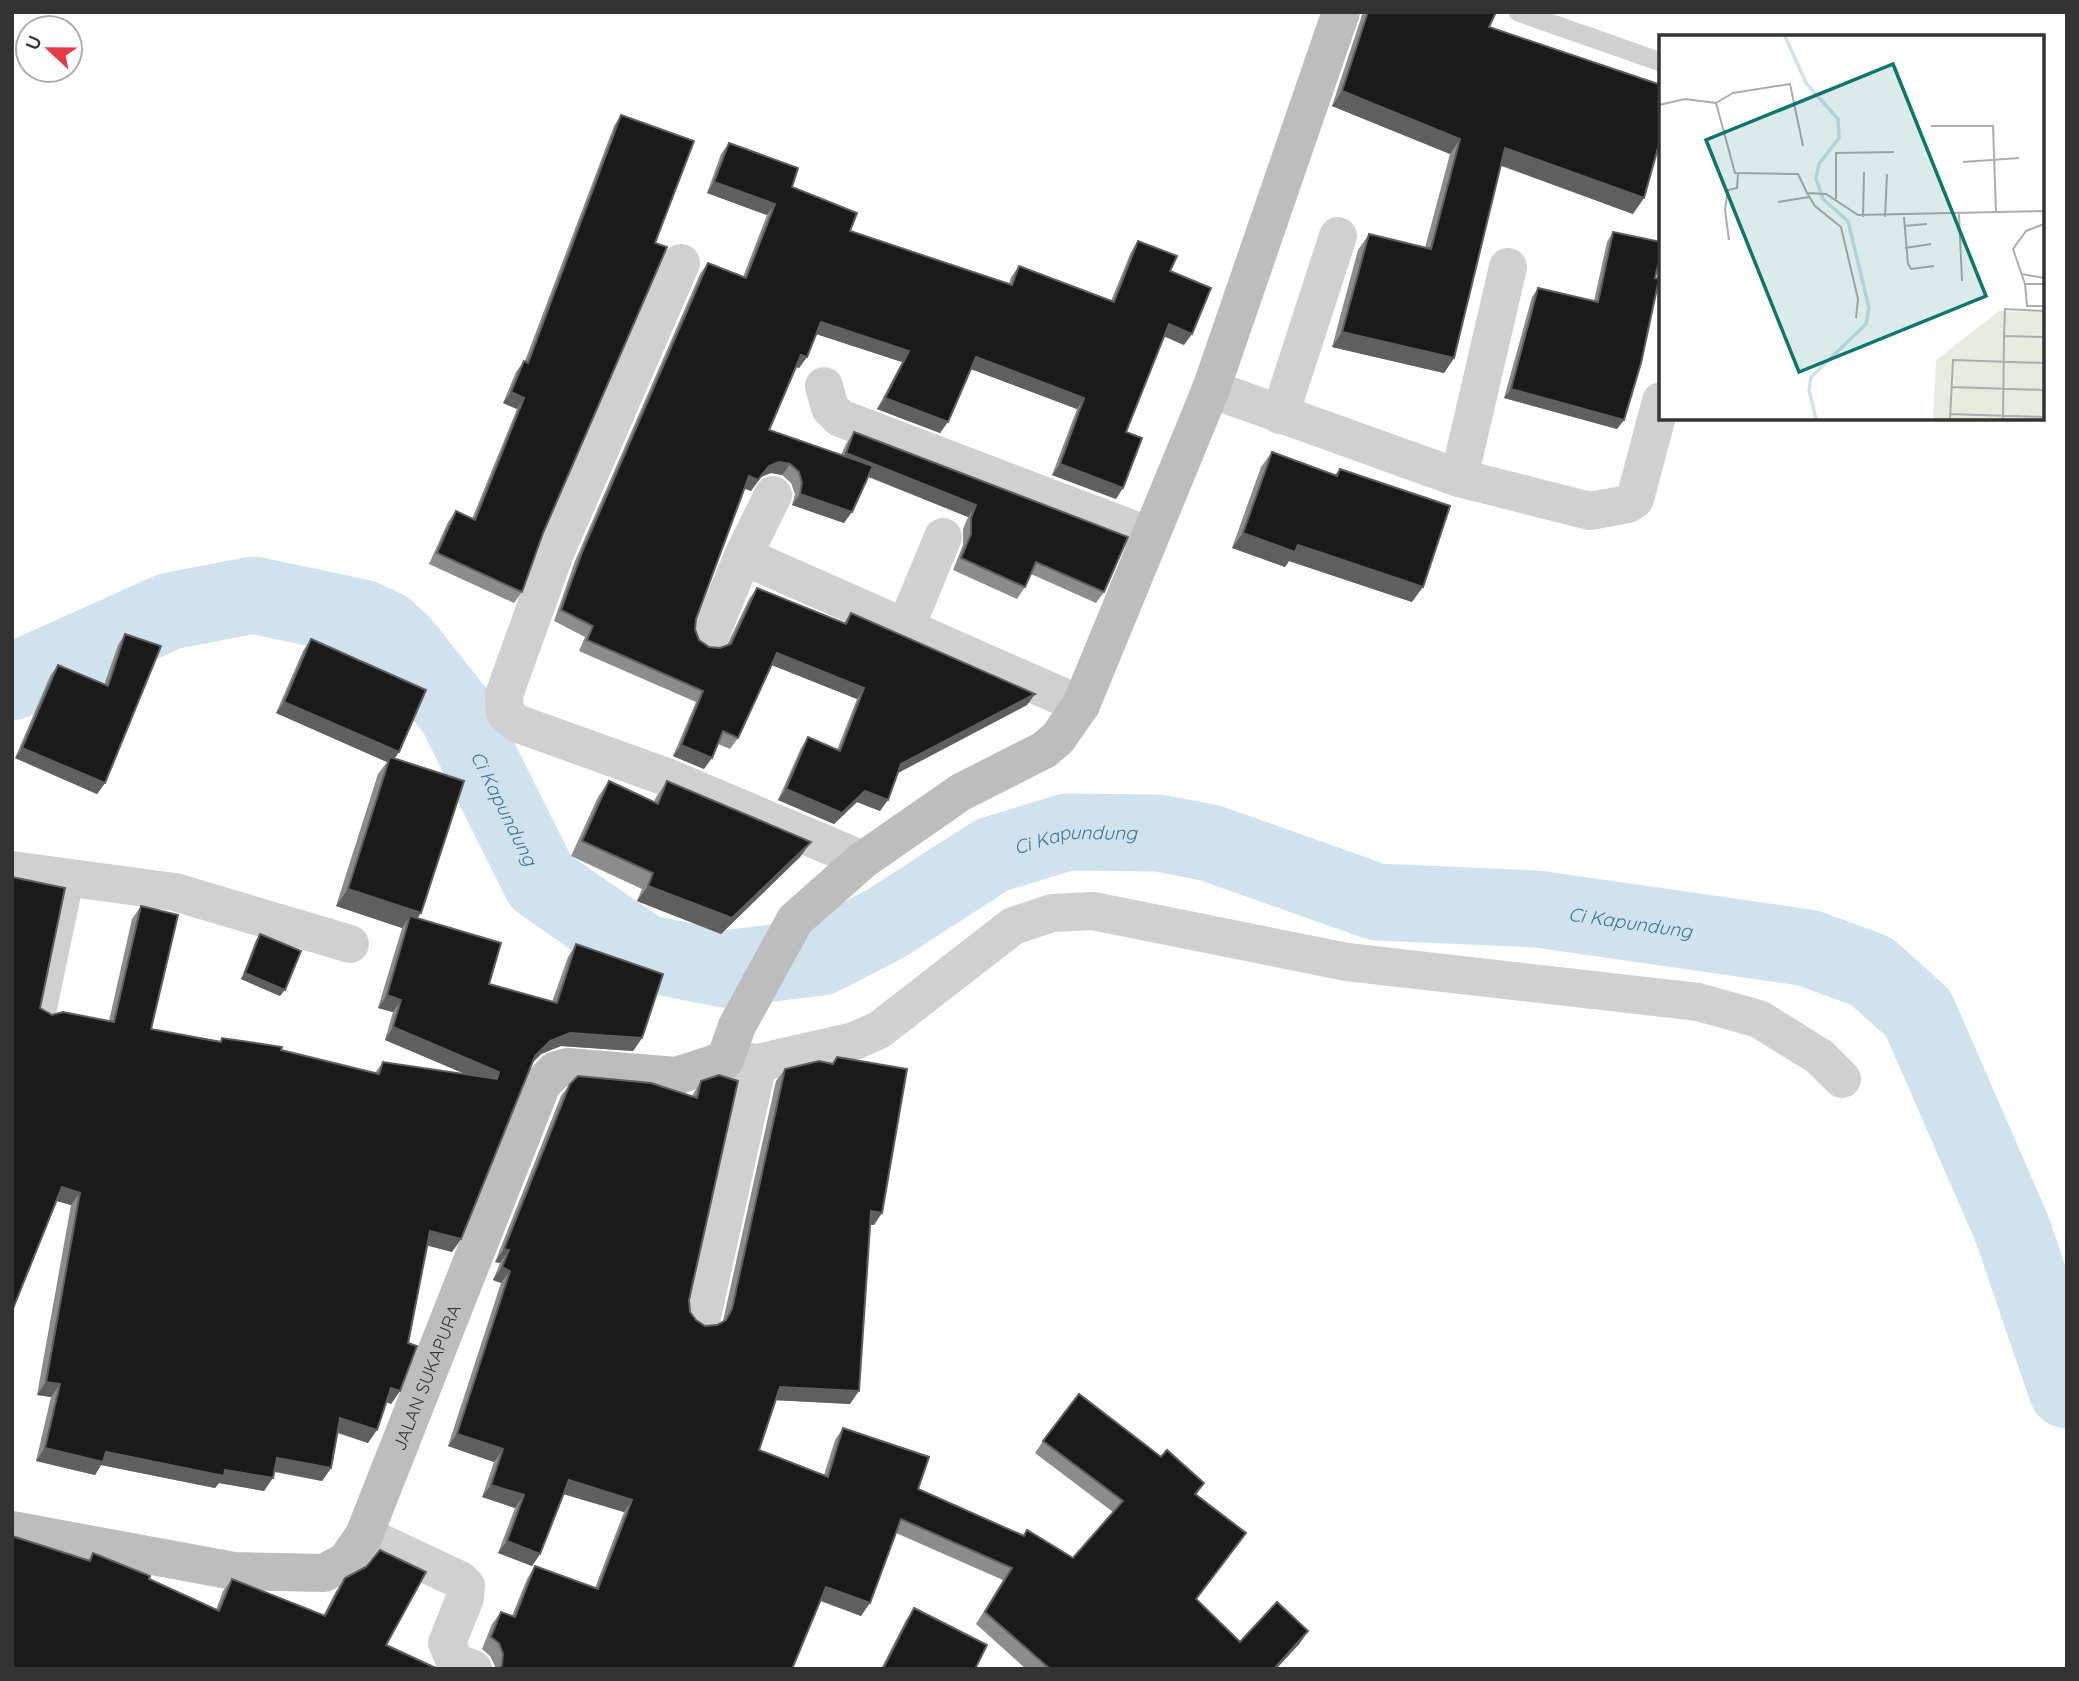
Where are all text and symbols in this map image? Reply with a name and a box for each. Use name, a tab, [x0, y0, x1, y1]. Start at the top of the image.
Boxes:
north arrow	[14, 14, 84, 84]
text: U	[20, 32, 47, 53]
inset map	[1659, 35, 2044, 420]
water label: Ci Kapundung	[466, 747, 543, 871]
water label: Ci Kapundung	[1011, 819, 1138, 860]
water label: Ci Kapundung	[1567, 902, 1695, 943]
street label: JALAN SUKAPURA	[387, 1301, 466, 1454]

